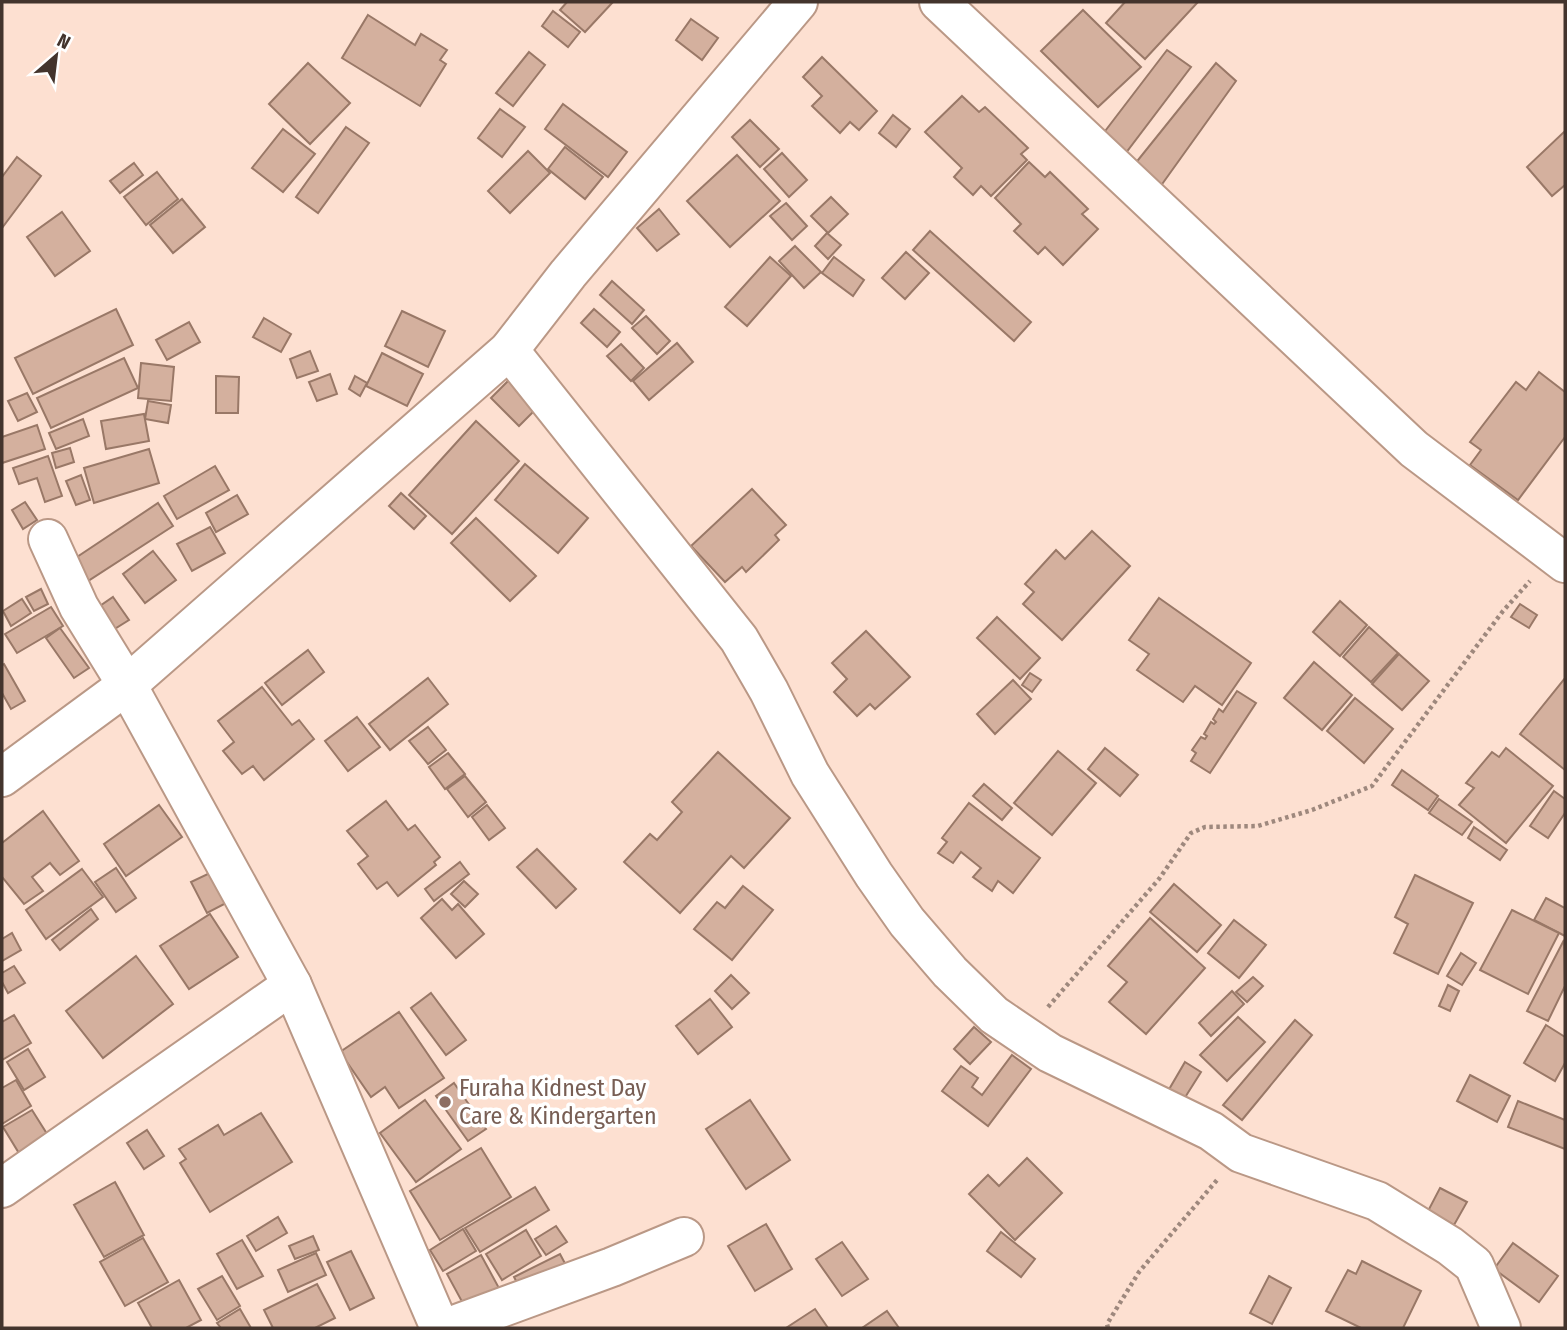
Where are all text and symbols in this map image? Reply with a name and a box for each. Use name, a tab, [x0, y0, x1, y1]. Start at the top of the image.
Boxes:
north arrow	[21, 21, 91, 91]
text: N	[53, 29, 74, 54]
place label: Furaha Kidnest Day Care & Kindergarten	[459, 1074, 657, 1130]
marker: Furaha Kidnest Day Care & Kindergarten	[437, 1094, 453, 1110]

